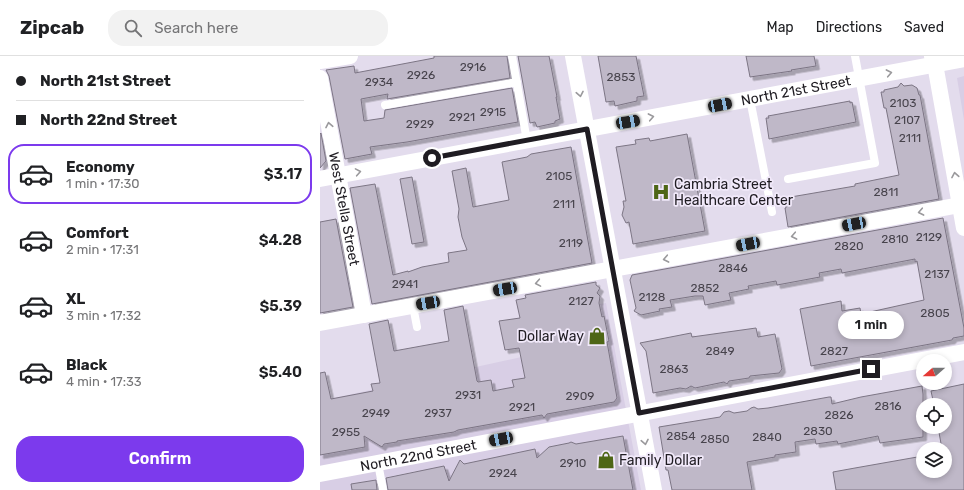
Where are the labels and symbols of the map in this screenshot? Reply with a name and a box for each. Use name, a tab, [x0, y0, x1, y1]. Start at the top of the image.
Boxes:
house number: 2916	[460, 60, 486, 74]
house number: 2926	[407, 68, 435, 82]
one-way arrow	[886, 69, 892, 78]
house number: 2853	[606, 70, 636, 84]
street label: North 21st Street	[740, 72, 853, 109]
house number: 2934	[365, 75, 394, 89]
one-way arrow	[576, 91, 584, 97]
house number: 2103	[889, 96, 917, 110]
car	[707, 97, 733, 113]
house number: 2915	[480, 105, 506, 119]
house number: 2921	[449, 110, 475, 124]
house number: 2107	[894, 113, 920, 127]
car	[615, 114, 641, 130]
one-way arrow	[648, 114, 654, 122]
house number: 2929	[406, 117, 434, 131]
one-way arrow	[325, 122, 334, 128]
house number: 2111	[899, 131, 921, 145]
route start	[423, 149, 441, 167]
street label: West Stella Street	[325, 150, 363, 268]
one-way arrow	[355, 168, 361, 176]
house number: 2105	[546, 169, 572, 183]
one-way arrow	[951, 172, 959, 178]
place label: Cambria Street Healthcare Center	[674, 176, 794, 209]
hospital icon: Cambria Street Healthcare Center	[651, 182, 671, 202]
house number: 2811	[874, 185, 898, 199]
house number: 2111	[553, 197, 575, 211]
one-way arrow	[918, 207, 925, 216]
car	[841, 216, 867, 232]
house number: 2129	[916, 230, 942, 244]
one-way arrow	[790, 231, 797, 239]
house number: 2810	[881, 232, 909, 246]
house number: 2119	[559, 236, 583, 250]
car	[735, 236, 761, 252]
house number: 2820	[834, 239, 864, 253]
one-way arrow	[663, 255, 669, 263]
house number: 2846	[718, 261, 748, 275]
house number: 2137	[924, 267, 950, 281]
house number: 2941	[392, 277, 418, 291]
one-way arrow	[535, 278, 541, 287]
car	[492, 281, 518, 297]
house number: 2852	[691, 281, 719, 295]
house number: 2128	[639, 290, 665, 304]
house number: 2127	[568, 294, 594, 308]
car	[415, 295, 441, 311]
house number: 2805	[920, 306, 950, 320]
callout: 1 min	[838, 311, 904, 339]
shop icon: Dollar Way	[587, 326, 607, 346]
place label: Dollar Way	[517, 328, 584, 345]
house number: 2849	[705, 344, 735, 358]
house number: 2827	[820, 344, 848, 358]
north arrow	[916, 354, 952, 390]
route end	[862, 360, 880, 378]
house number: 2863	[659, 362, 689, 376]
house number: 2931	[455, 388, 481, 402]
house number: 2909	[566, 389, 594, 403]
house number: 2816	[874, 399, 902, 413]
house number: 2921	[509, 400, 535, 414]
house number: 2949	[362, 406, 390, 420]
house number: 2937	[424, 406, 452, 420]
house number: 2826	[825, 408, 853, 422]
house number: 2830	[803, 424, 833, 438]
house number: 2955	[332, 425, 360, 439]
house number: 2854	[666, 429, 696, 443]
house number: 2840	[752, 430, 782, 444]
car	[488, 431, 514, 447]
house number: 2850	[700, 432, 730, 446]
street label: North 22nd Street	[359, 436, 478, 475]
one-way arrow	[640, 439, 648, 446]
shop icon: Family Dollar	[596, 450, 616, 470]
place label: Family Dollar	[619, 452, 703, 469]
house number: 2910	[560, 456, 586, 470]
house number: 2924	[489, 466, 518, 480]

